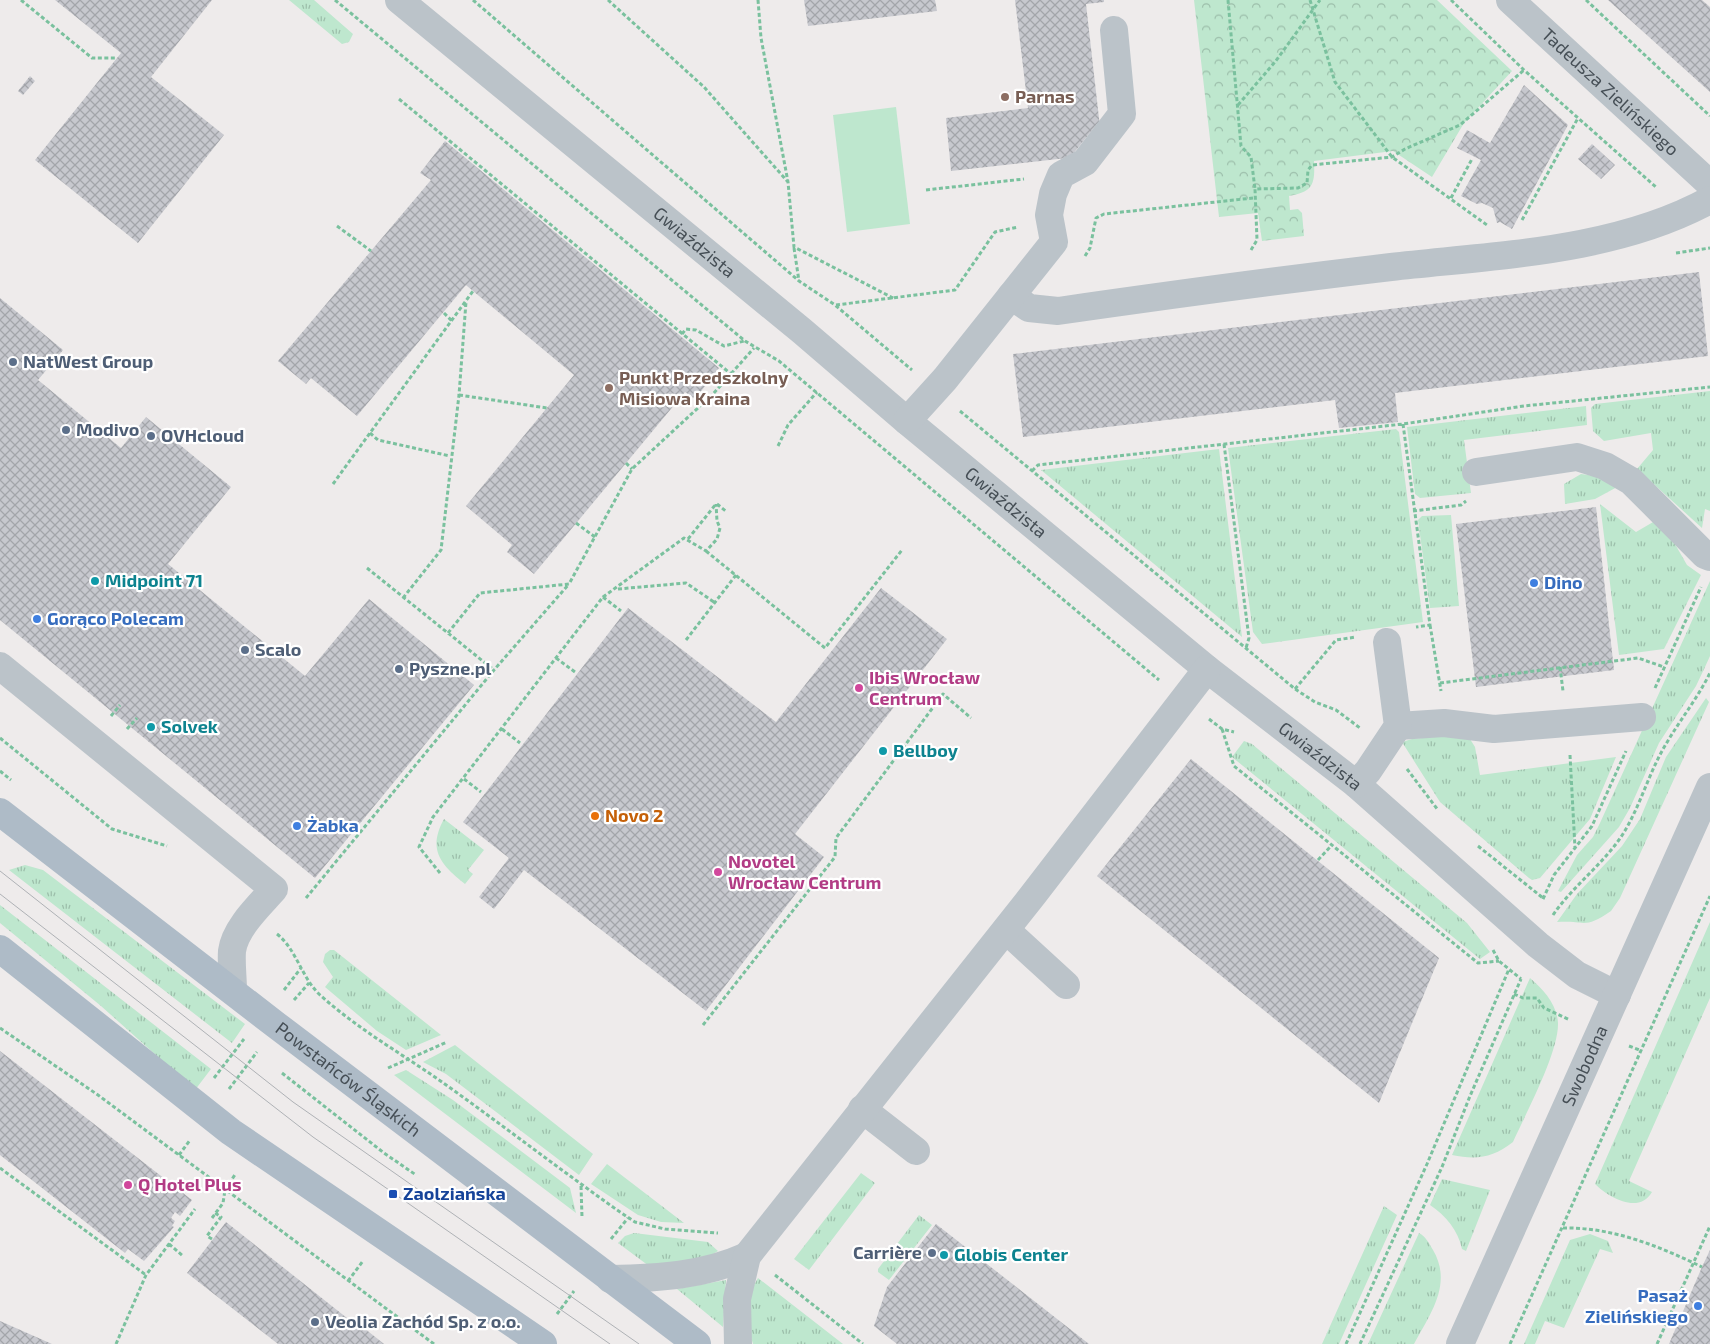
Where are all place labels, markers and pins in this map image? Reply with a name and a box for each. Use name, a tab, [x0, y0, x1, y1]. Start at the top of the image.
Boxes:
place label: Parnas	[1015, 85, 1075, 107]
marker: Parnas	[999, 91, 1011, 103]
place label: NatWest Group	[23, 350, 153, 372]
marker: NatWest Group	[7, 356, 19, 368]
place label: Punkt Przedszkolny Misiowa Kraina	[619, 366, 789, 409]
marker: Punkt Przedszkolny Misiowa Kraina	[603, 382, 615, 394]
place label: Modivo	[76, 418, 139, 440]
marker: Modivo	[60, 424, 72, 436]
place label: OVHcloud	[161, 424, 244, 446]
marker: OVHcloud	[145, 430, 157, 442]
place label: Midpoint 71	[105, 569, 203, 591]
place label: Dino	[1544, 571, 1583, 593]
marker: Midpoint 71	[89, 575, 101, 587]
marker: Dino	[1528, 577, 1540, 589]
place label: Gorąco Polecam	[47, 607, 184, 629]
marker: Gorąco Polecam	[31, 613, 43, 625]
place label: Scalo	[255, 638, 302, 660]
marker: Scalo	[239, 644, 251, 656]
place label: Pyszne.pl	[409, 657, 492, 679]
marker: Pyszne.pl	[393, 663, 405, 675]
place label: Ibis Wrocław Centrum	[869, 666, 981, 709]
marker: Ibis Wrocław Centrum	[853, 682, 865, 694]
place label: Solvek	[161, 715, 218, 737]
marker: Solvek	[145, 721, 157, 733]
place label: Bellboy	[893, 739, 959, 761]
marker: Bellboy	[877, 745, 889, 757]
place label: Novo 2	[605, 804, 663, 826]
marker: Novo 2	[589, 810, 601, 822]
place label: Żabka	[307, 814, 359, 836]
marker: Żabka	[291, 820, 303, 832]
place label: Novotel Wrocław Centrum	[728, 850, 881, 893]
marker: Novotel Wrocław Centrum	[712, 866, 724, 878]
place label: Q Hotel Plus	[138, 1173, 241, 1195]
marker: Q Hotel Plus	[122, 1179, 134, 1191]
place label: Zaolziańska	[403, 1182, 506, 1204]
marker: Zaolziańska	[387, 1188, 399, 1200]
place label: Carrière	[853, 1241, 922, 1263]
place label: Globis Center	[954, 1243, 1068, 1265]
marker: Carrière	[926, 1247, 938, 1259]
marker: Globis Center	[938, 1249, 950, 1261]
place label: Pasaż Zielińskiego	[1585, 1284, 1688, 1327]
marker: Pasaż Zielińskiego	[1692, 1300, 1704, 1312]
place label: Veolia Zachód Sp. z o.o.	[325, 1310, 521, 1332]
marker: Veolia Zachód Sp. z o.o.	[309, 1316, 321, 1328]

